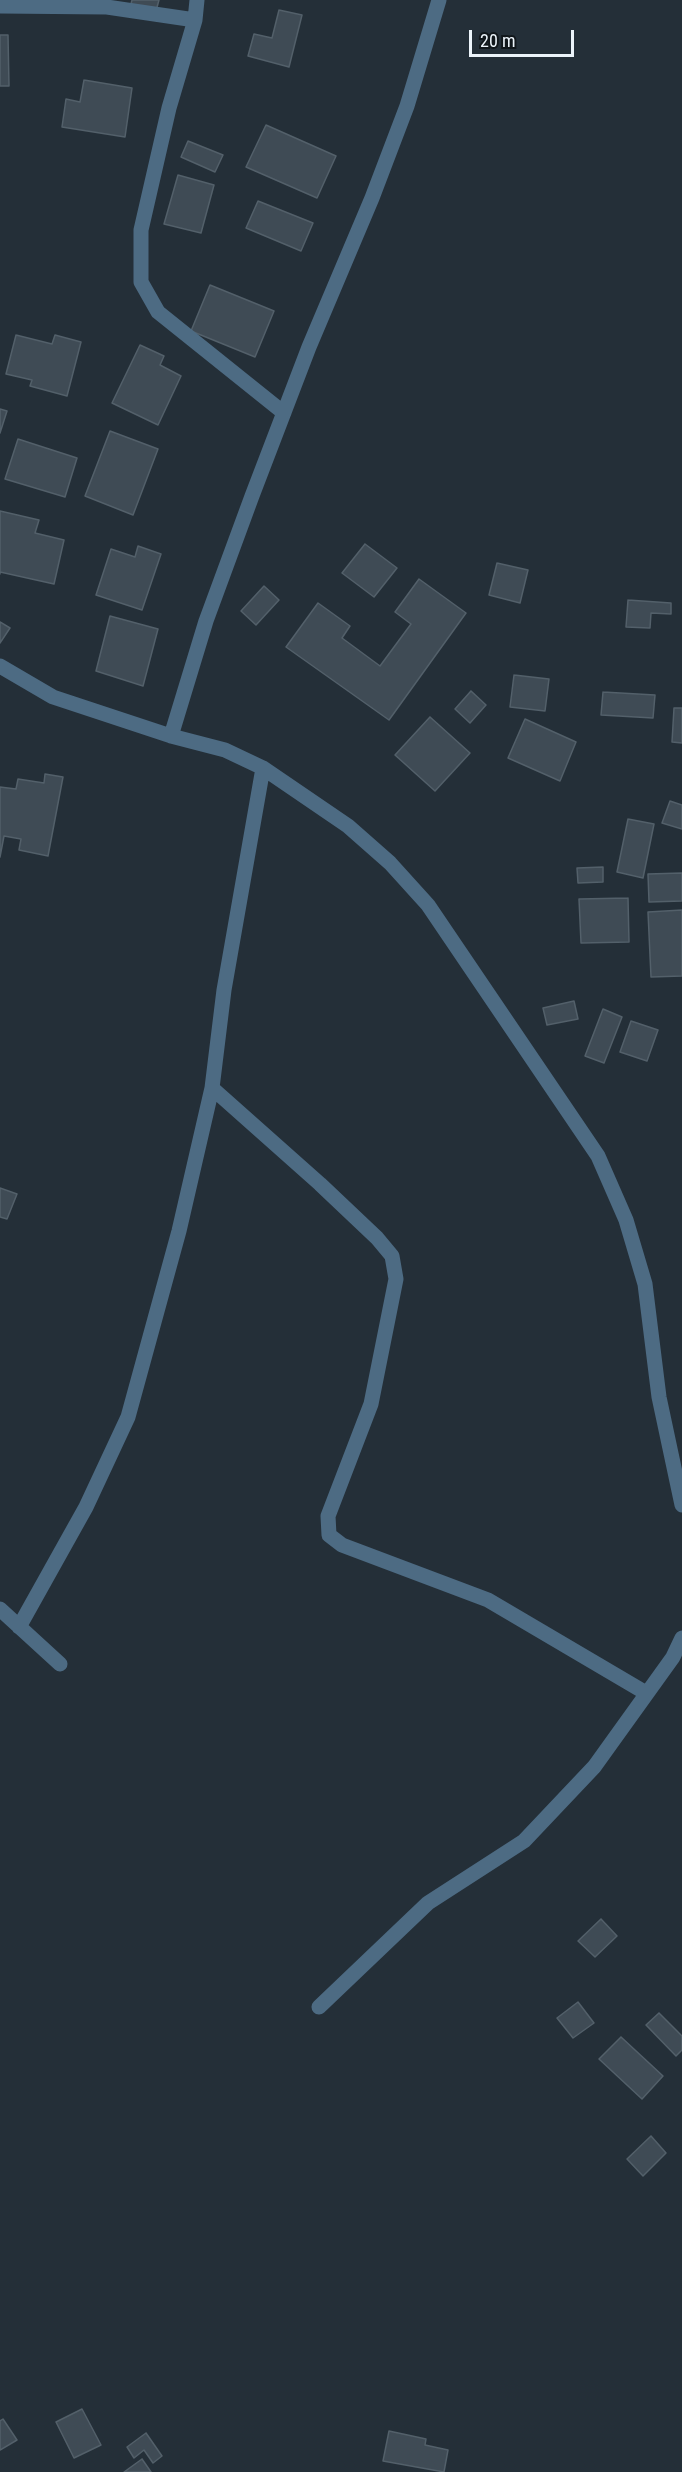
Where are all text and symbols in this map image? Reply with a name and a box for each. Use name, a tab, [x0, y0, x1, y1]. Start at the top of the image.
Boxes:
scale bar	[472, 18, 577, 56]
text: 20 m	[480, 30, 515, 51]

